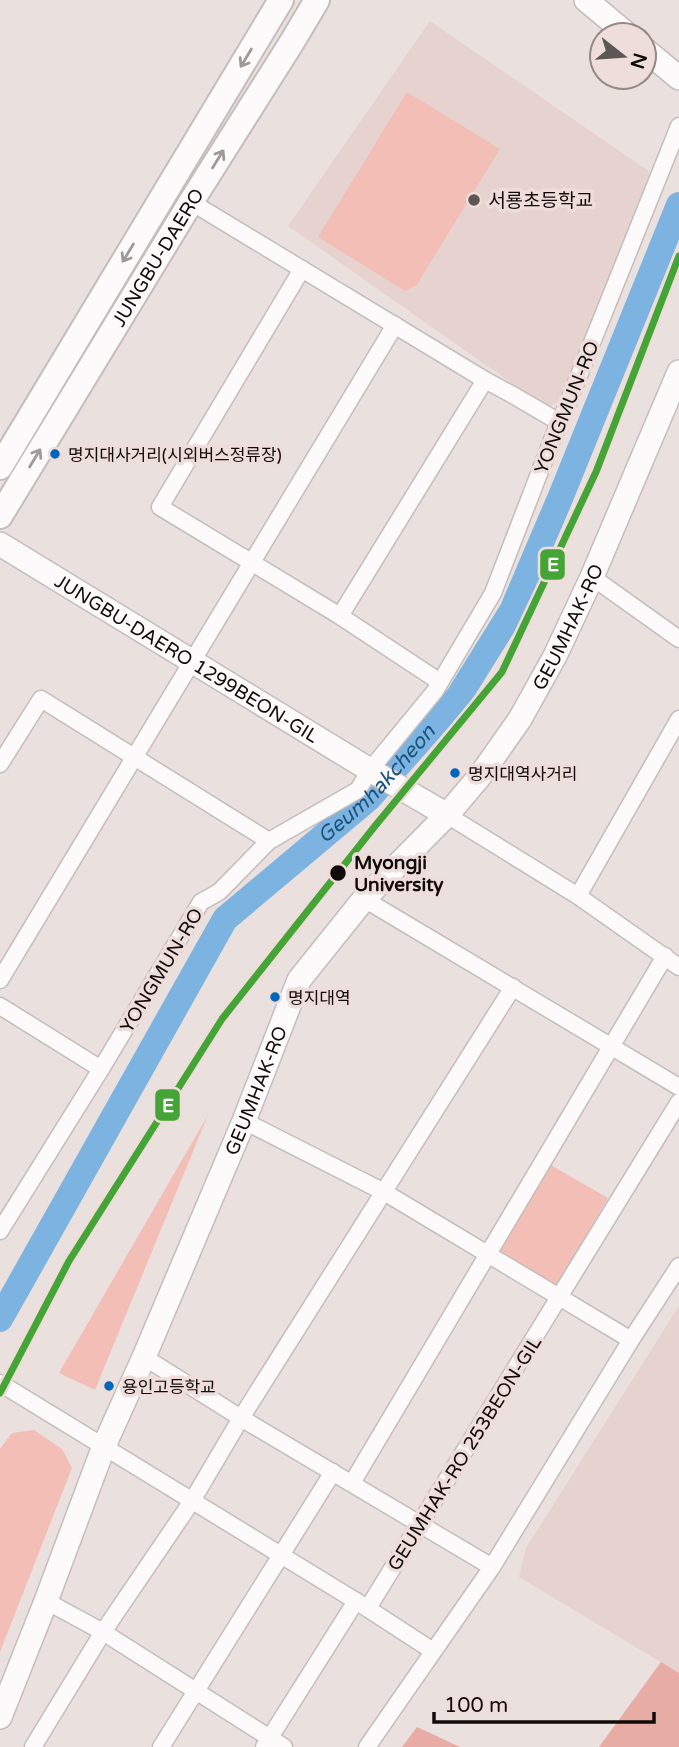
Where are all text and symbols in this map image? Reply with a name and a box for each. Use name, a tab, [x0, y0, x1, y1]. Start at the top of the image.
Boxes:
north arrow	[588, 21, 658, 91]
one-way arrow	[238, 48, 252, 68]
text: N	[626, 50, 651, 71]
one-way arrow	[212, 150, 226, 170]
street label: JUNGBU-DAERO	[108, 185, 209, 331]
place label: 서룡초등학교	[488, 190, 593, 212]
marker: 서룡초등학교	[466, 192, 482, 208]
one-way arrow	[121, 243, 135, 263]
street label: YONGMUN-RO	[530, 338, 604, 477]
place label: 명지대사거리(시외버스정류장)	[68, 445, 282, 466]
marker: 명지대사거리(시외버스정류장)	[48, 447, 62, 461]
one-way arrow	[29, 448, 43, 468]
line badge: E	[539, 548, 566, 581]
street label: GEUMHAK-RO	[528, 558, 608, 692]
street label: JUNGBU-DAERO 1299BEON-GIL	[51, 570, 322, 748]
water label: Geumhakcheon	[313, 719, 441, 849]
place label: 명지대역사거리	[468, 764, 577, 785]
marker: 명지대역사거리	[448, 766, 462, 780]
place label: Myongji University	[354, 852, 444, 897]
marker: Myongji University	[328, 863, 348, 883]
street label: YONGMUN-RO	[116, 904, 208, 1037]
place label: 명지대역	[288, 988, 351, 1009]
marker: 명지대역	[268, 990, 282, 1004]
street label: GEUMHAK-RO	[221, 1023, 292, 1159]
line badge: E	[154, 1088, 181, 1122]
text: E	[162, 1095, 174, 1117]
street label: GEUMHAK-RO 253BEON-GIL	[383, 1332, 546, 1575]
place label: 용인고등학교	[122, 1377, 216, 1398]
marker: 용인고등학교	[102, 1379, 116, 1393]
scale bar	[434, 1680, 654, 1724]
text: 100 m	[444, 1693, 508, 1718]

